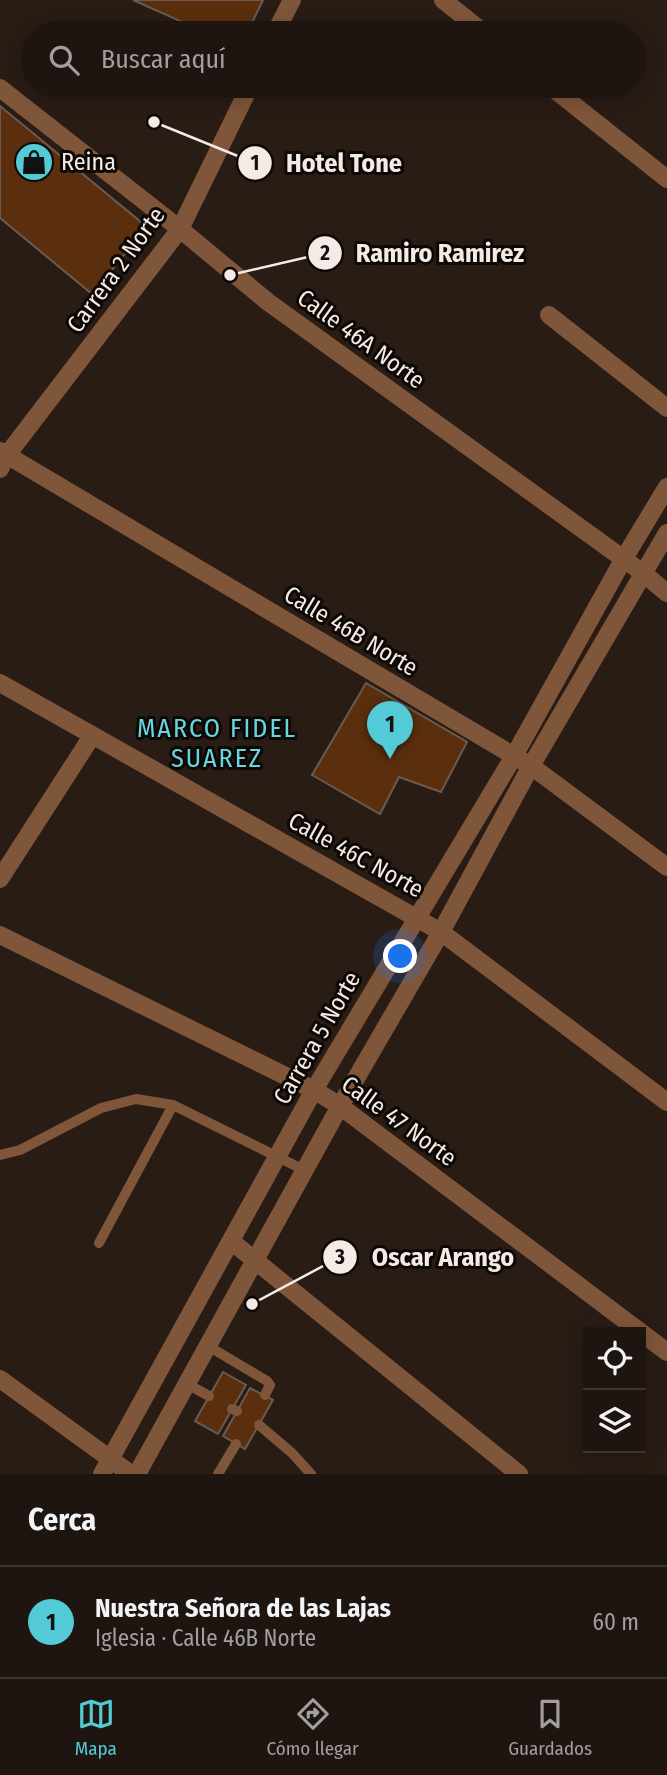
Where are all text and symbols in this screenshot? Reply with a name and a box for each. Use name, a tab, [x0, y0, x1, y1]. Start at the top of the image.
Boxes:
search box	[21, 21, 646, 98]
icon: search	[45, 41, 83, 79]
text: Buscar aquí	[101, 44, 226, 75]
callout: Hotel Tone	[237, 139, 416, 186]
shop icon: Reina	[13, 141, 55, 183]
place label: Reina	[61, 148, 116, 176]
text: Hotel Tone	[286, 148, 402, 179]
text: 1	[251, 150, 259, 176]
street label: Carrera 2 Norte	[61, 202, 171, 338]
callout: Ramiro Ramirez	[307, 229, 539, 276]
text: Ramiro Ramirez	[356, 238, 524, 269]
text: 2	[319, 240, 330, 266]
street label: Calle 46A Norte	[292, 284, 430, 394]
street label: Calle 46B Norte	[279, 580, 423, 682]
pin: 1	[367, 701, 413, 759]
district label: MARCO FIDEL SUAREZ	[137, 713, 297, 774]
street label: Calle 46C Norte	[284, 806, 428, 904]
your location	[383, 939, 417, 973]
street label: Carrera 5 Norte	[268, 967, 366, 1109]
street label: Calle 47 Norte	[336, 1070, 462, 1172]
callout: Oscar Arango	[323, 1234, 528, 1281]
text: Oscar Arango	[372, 1242, 514, 1273]
text: 3	[334, 1244, 345, 1270]
map controls	[583, 1327, 646, 1453]
button: locate	[583, 1327, 646, 1390]
button: layers	[583, 1390, 646, 1453]
text: Cerca	[28, 1502, 96, 1538]
text: Nuestra Señora de las Lajas	[95, 1593, 391, 1624]
text: 1	[46, 1608, 56, 1636]
text: 60 m	[593, 1608, 639, 1636]
text: Iglesia · Calle 46B Norte	[95, 1624, 316, 1652]
tab: Mapa	[75, 1695, 117, 1760]
tab: Cómo llegar	[266, 1695, 359, 1760]
tab: Guardados	[508, 1695, 592, 1760]

